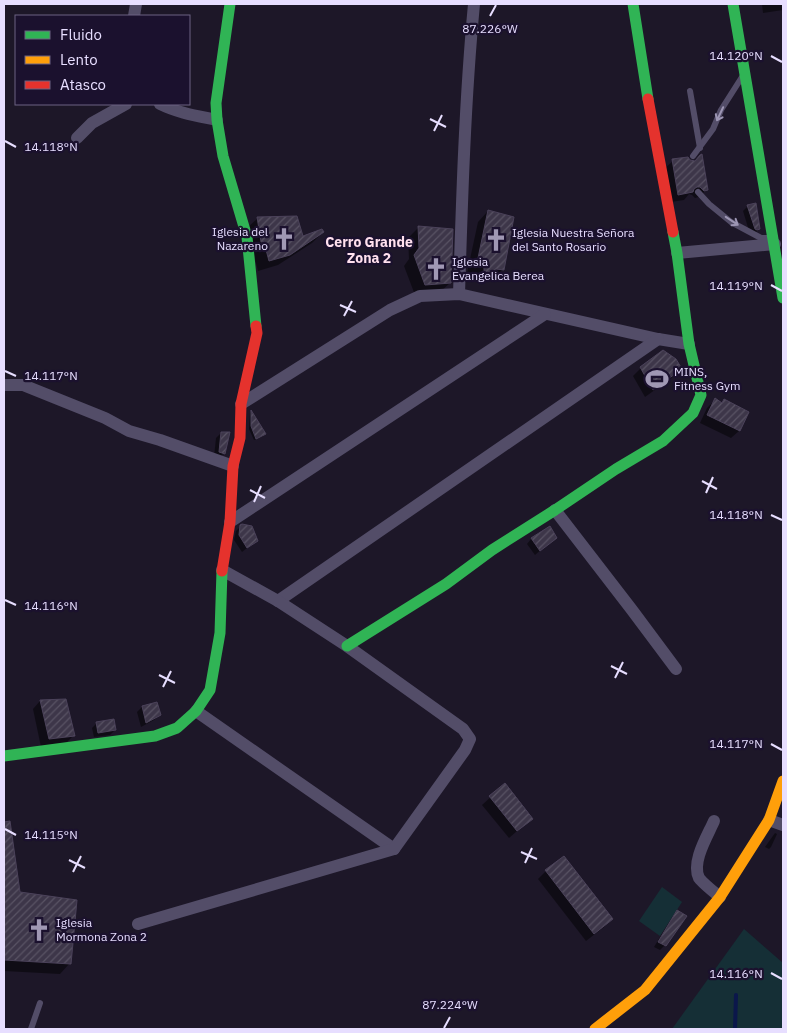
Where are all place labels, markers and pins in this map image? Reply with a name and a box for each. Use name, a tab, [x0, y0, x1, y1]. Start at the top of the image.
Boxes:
place label: Iglesia del Nazareno	[212, 224, 268, 253]
place label: Iglesia Nuestra Señora del Santo Rosario	[512, 225, 635, 254]
church icon: Iglesia del Nazareno	[271, 226, 297, 252]
church icon: Iglesia Nuestra Señora del Santo Rosario	[483, 227, 509, 253]
place label: Iglesia Evangelica Berea	[452, 254, 545, 283]
church icon: Iglesia Evangelica Berea	[423, 256, 449, 282]
place label: MINS, Fitness Gym	[674, 364, 741, 393]
sports icon: MINS, Fitness Gym	[644, 366, 670, 392]
place label: Iglesia Mormona Zona 2	[56, 915, 147, 944]
church icon: Iglesia Mormona Zona 2	[26, 917, 52, 943]

